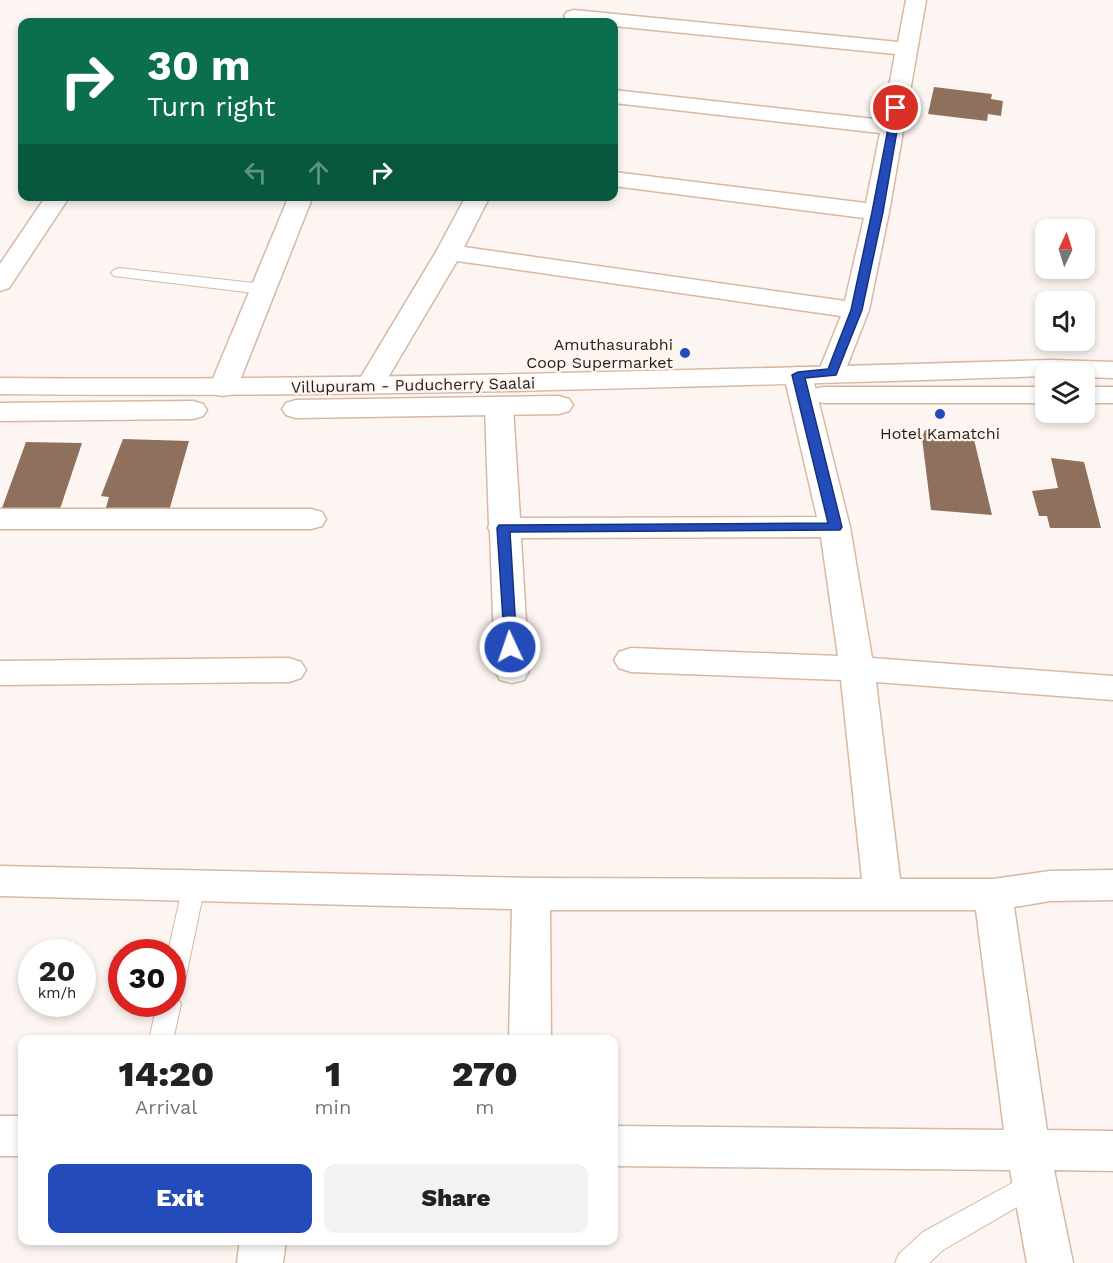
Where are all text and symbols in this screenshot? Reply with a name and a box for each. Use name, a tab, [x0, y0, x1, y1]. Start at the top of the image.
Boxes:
text: 30 m	[147, 41, 251, 90]
icon: right	[48, 42, 126, 120]
pin	[870, 82, 921, 133]
text: Turn right	[147, 91, 276, 123]
icon: arrive	[879, 91, 912, 124]
icon: left	[239, 156, 272, 189]
icon: ahead	[302, 156, 335, 189]
icon: right	[365, 156, 398, 189]
north arrow	[1035, 219, 1095, 279]
map controls	[1035, 219, 1095, 423]
button: sound	[1035, 291, 1095, 351]
place label: Amuthasurabhi Coop Supermarket	[526, 335, 673, 372]
marker: Amuthasurabhi Coop Supermarket	[678, 346, 692, 360]
button: layers	[1035, 363, 1095, 423]
street label: Villupuram - Puducherry Saalai	[291, 373, 535, 397]
marker: Hotel Kamatchi	[933, 407, 947, 421]
place label: Hotel Kamatchi	[880, 424, 1000, 443]
position arrow	[478, 615, 542, 679]
speed limit sign: 30	[108, 939, 186, 1017]
text: 20	[38, 953, 76, 988]
text: km/h	[38, 984, 76, 1002]
text: 14:20	[118, 1053, 214, 1095]
text: 1	[325, 1053, 341, 1095]
text: 270	[452, 1053, 518, 1095]
text: Arrival	[135, 1095, 197, 1119]
text: min	[315, 1095, 351, 1119]
text: m	[475, 1095, 494, 1119]
button: Exit	[48, 1164, 312, 1233]
button: Share	[324, 1164, 588, 1233]

